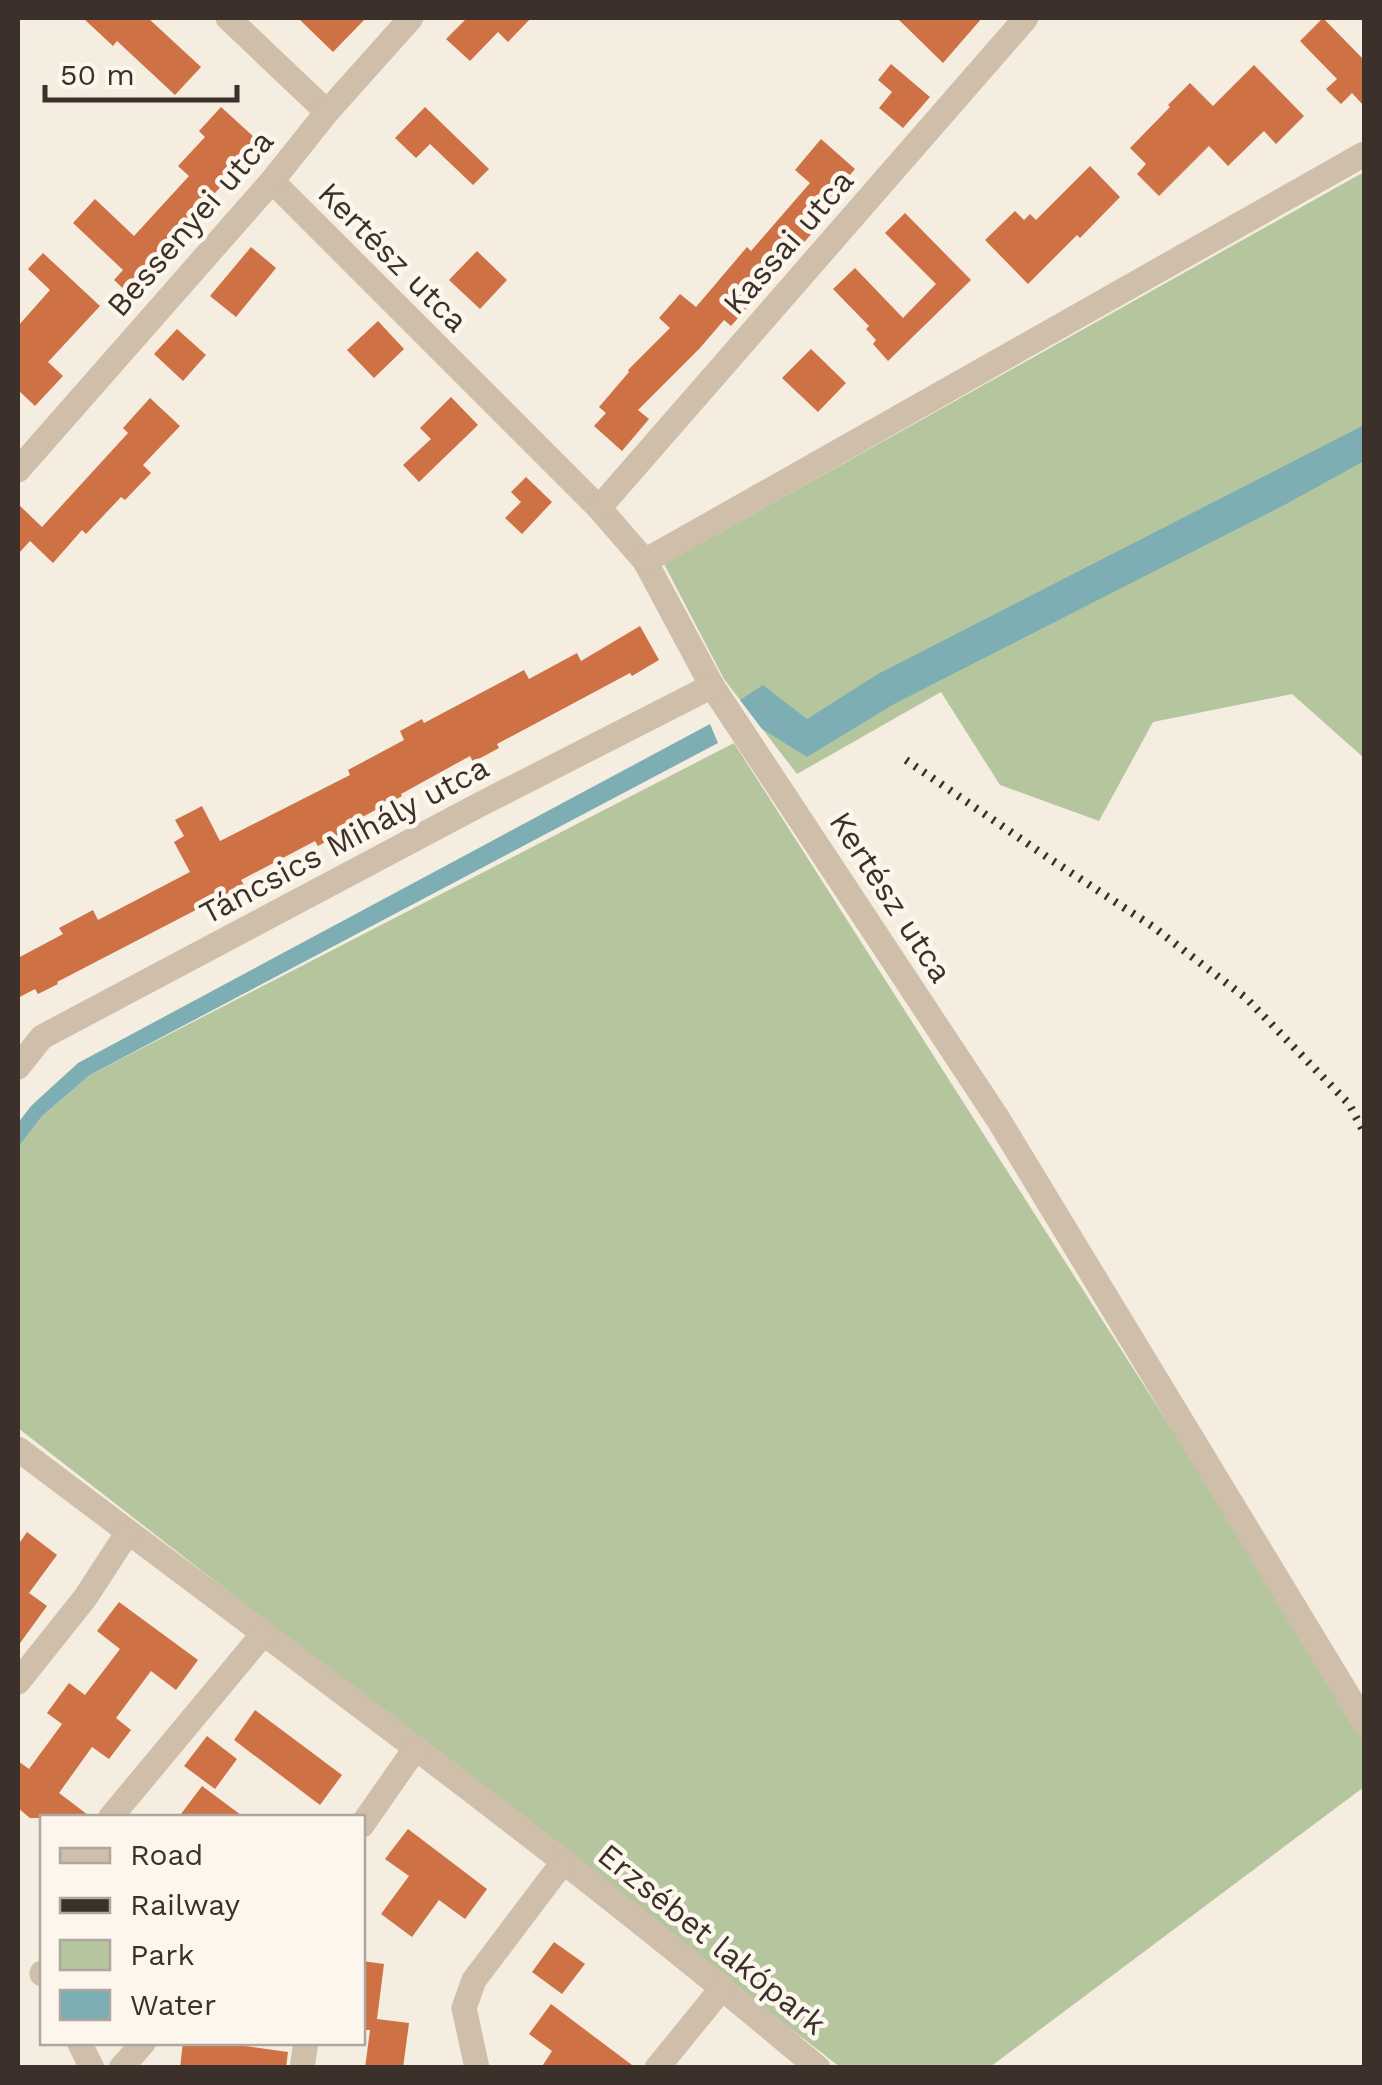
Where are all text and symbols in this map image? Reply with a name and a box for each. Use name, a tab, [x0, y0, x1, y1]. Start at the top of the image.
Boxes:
scale bar	[45, 40, 238, 102]
text: 50 m	[60, 57, 135, 92]
street label: Bessenyei utca	[99, 122, 281, 324]
street label: Kassai utca	[715, 162, 861, 322]
street label: Kertész utca	[310, 174, 476, 340]
street label: Táncsics Mihály utca	[193, 748, 495, 932]
street label: Kertész utca	[822, 804, 960, 990]
legend	[40, 1815, 365, 2045]
street label: Erzsébet lakópark	[590, 1835, 834, 2043]
text: Road	[130, 1837, 203, 1872]
text: Railway	[130, 1887, 240, 1922]
text: Park	[130, 1937, 195, 1972]
text: Water	[130, 1987, 216, 2022]

